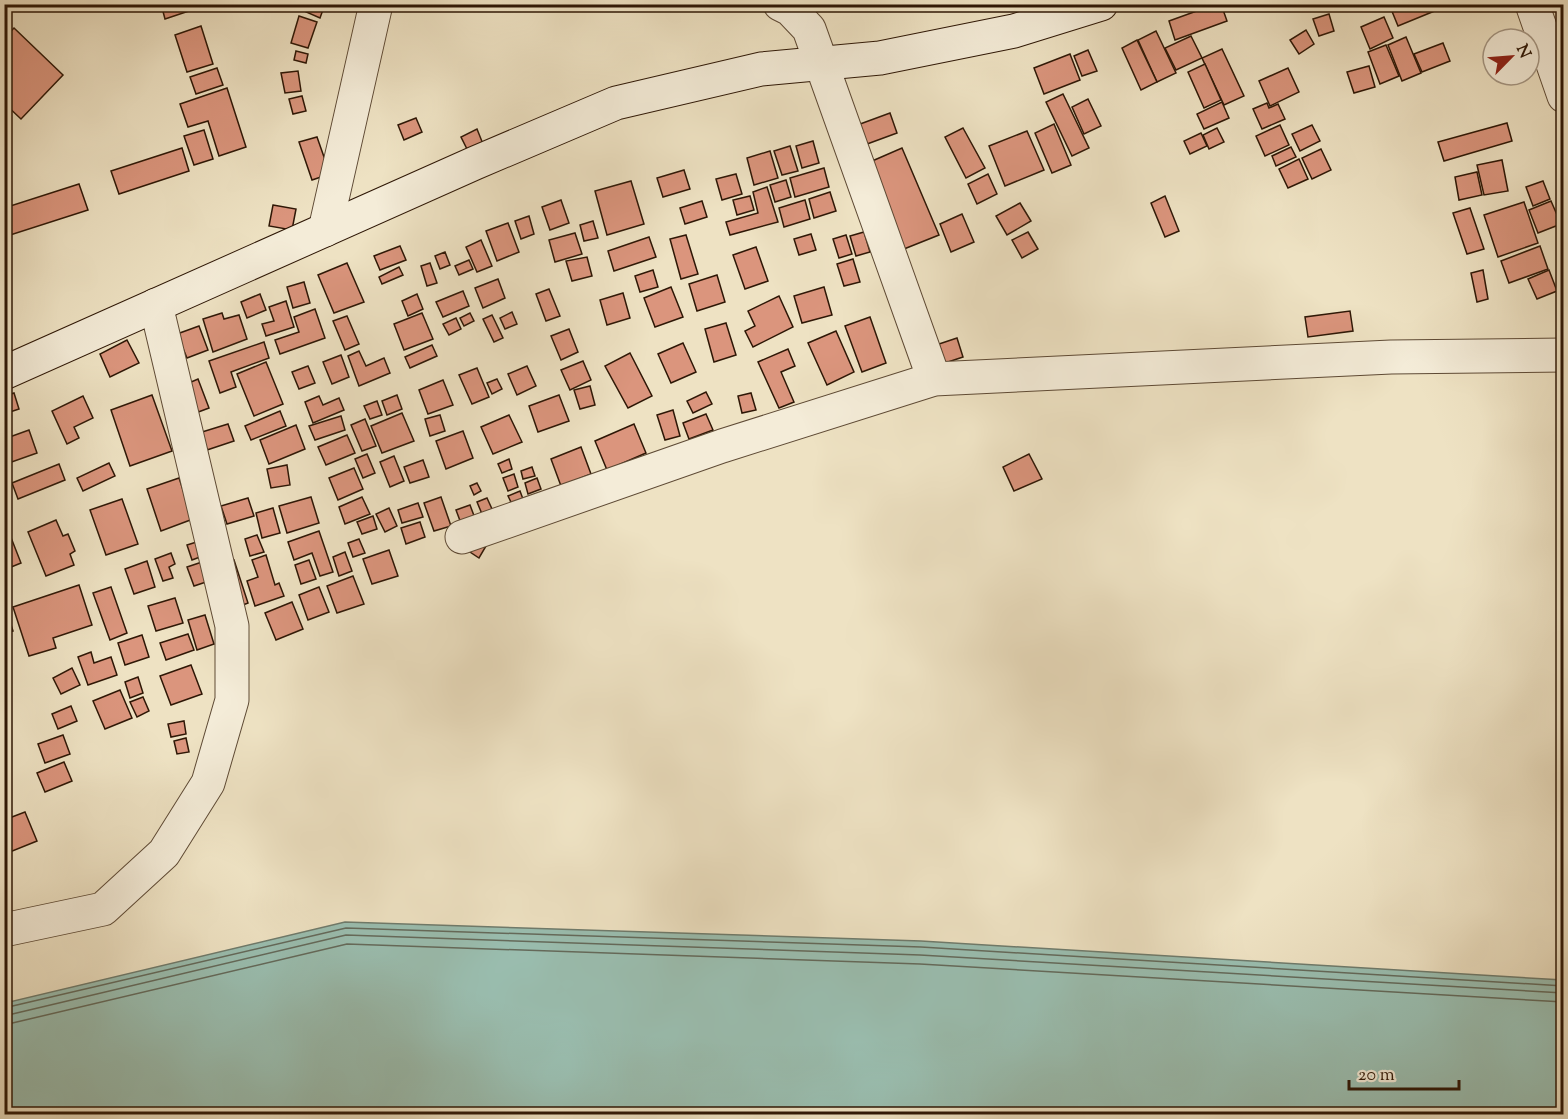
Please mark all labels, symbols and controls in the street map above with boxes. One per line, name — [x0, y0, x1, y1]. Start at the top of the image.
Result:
north arrow — [1481, 27, 1541, 87]
text: N — [1509, 41, 1536, 63]
scale bar — [1349, 1053, 1458, 1091]
text: 20 m — [1358, 1063, 1395, 1089]

